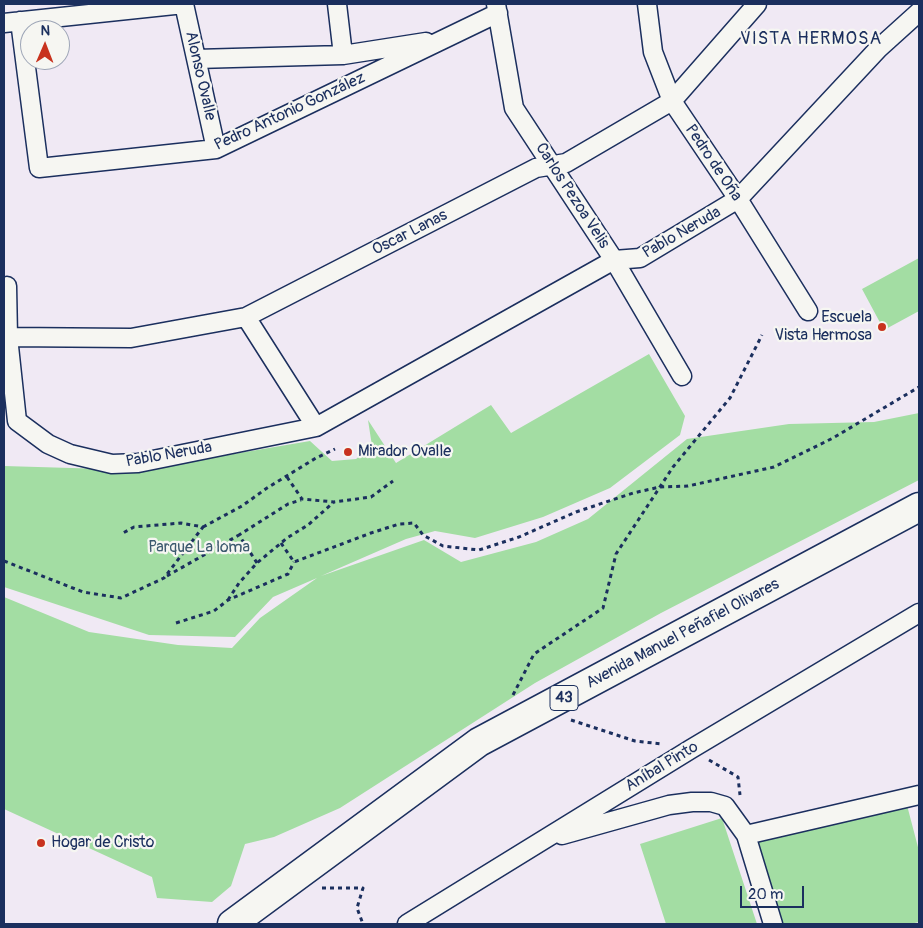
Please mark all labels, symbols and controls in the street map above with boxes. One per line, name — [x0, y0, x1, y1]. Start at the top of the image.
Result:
north arrow — [20, 20, 70, 70]
text: N — [40, 22, 50, 39]
district label: VISTA HERMOSA — [738, 28, 884, 50]
street label: Alonso Ovalle — [180, 30, 220, 122]
street label: Pedro Antonio González — [212, 69, 368, 155]
street label: Pedro de Oña — [680, 121, 746, 205]
street label: Carlos Pezoa Velis — [531, 140, 613, 252]
street label: Pablo Neruda — [639, 203, 725, 263]
street label: Oscar Lanas — [369, 206, 451, 260]
place label: Escuela Vista Hermosa — [775, 308, 872, 346]
marker: Escuela Vista Hermosa — [876, 321, 888, 333]
street label: Pablo Neruda — [124, 438, 214, 472]
place label: Mirador Ovalle — [358, 442, 451, 462]
marker: Mirador Ovalle — [342, 446, 354, 458]
park label: Parque La loma — [148, 538, 250, 558]
street label: Avenida Manuel Peñafiel Olivares — [583, 575, 783, 693]
road number: 43 — [550, 686, 578, 710]
street label: Aníbal Pinto — [622, 738, 702, 796]
place label: Hogar de Cristo — [51, 833, 154, 853]
marker: Hogar de Cristo — [35, 837, 47, 849]
scale bar — [743, 876, 807, 908]
text: 20 m — [748, 885, 783, 904]

